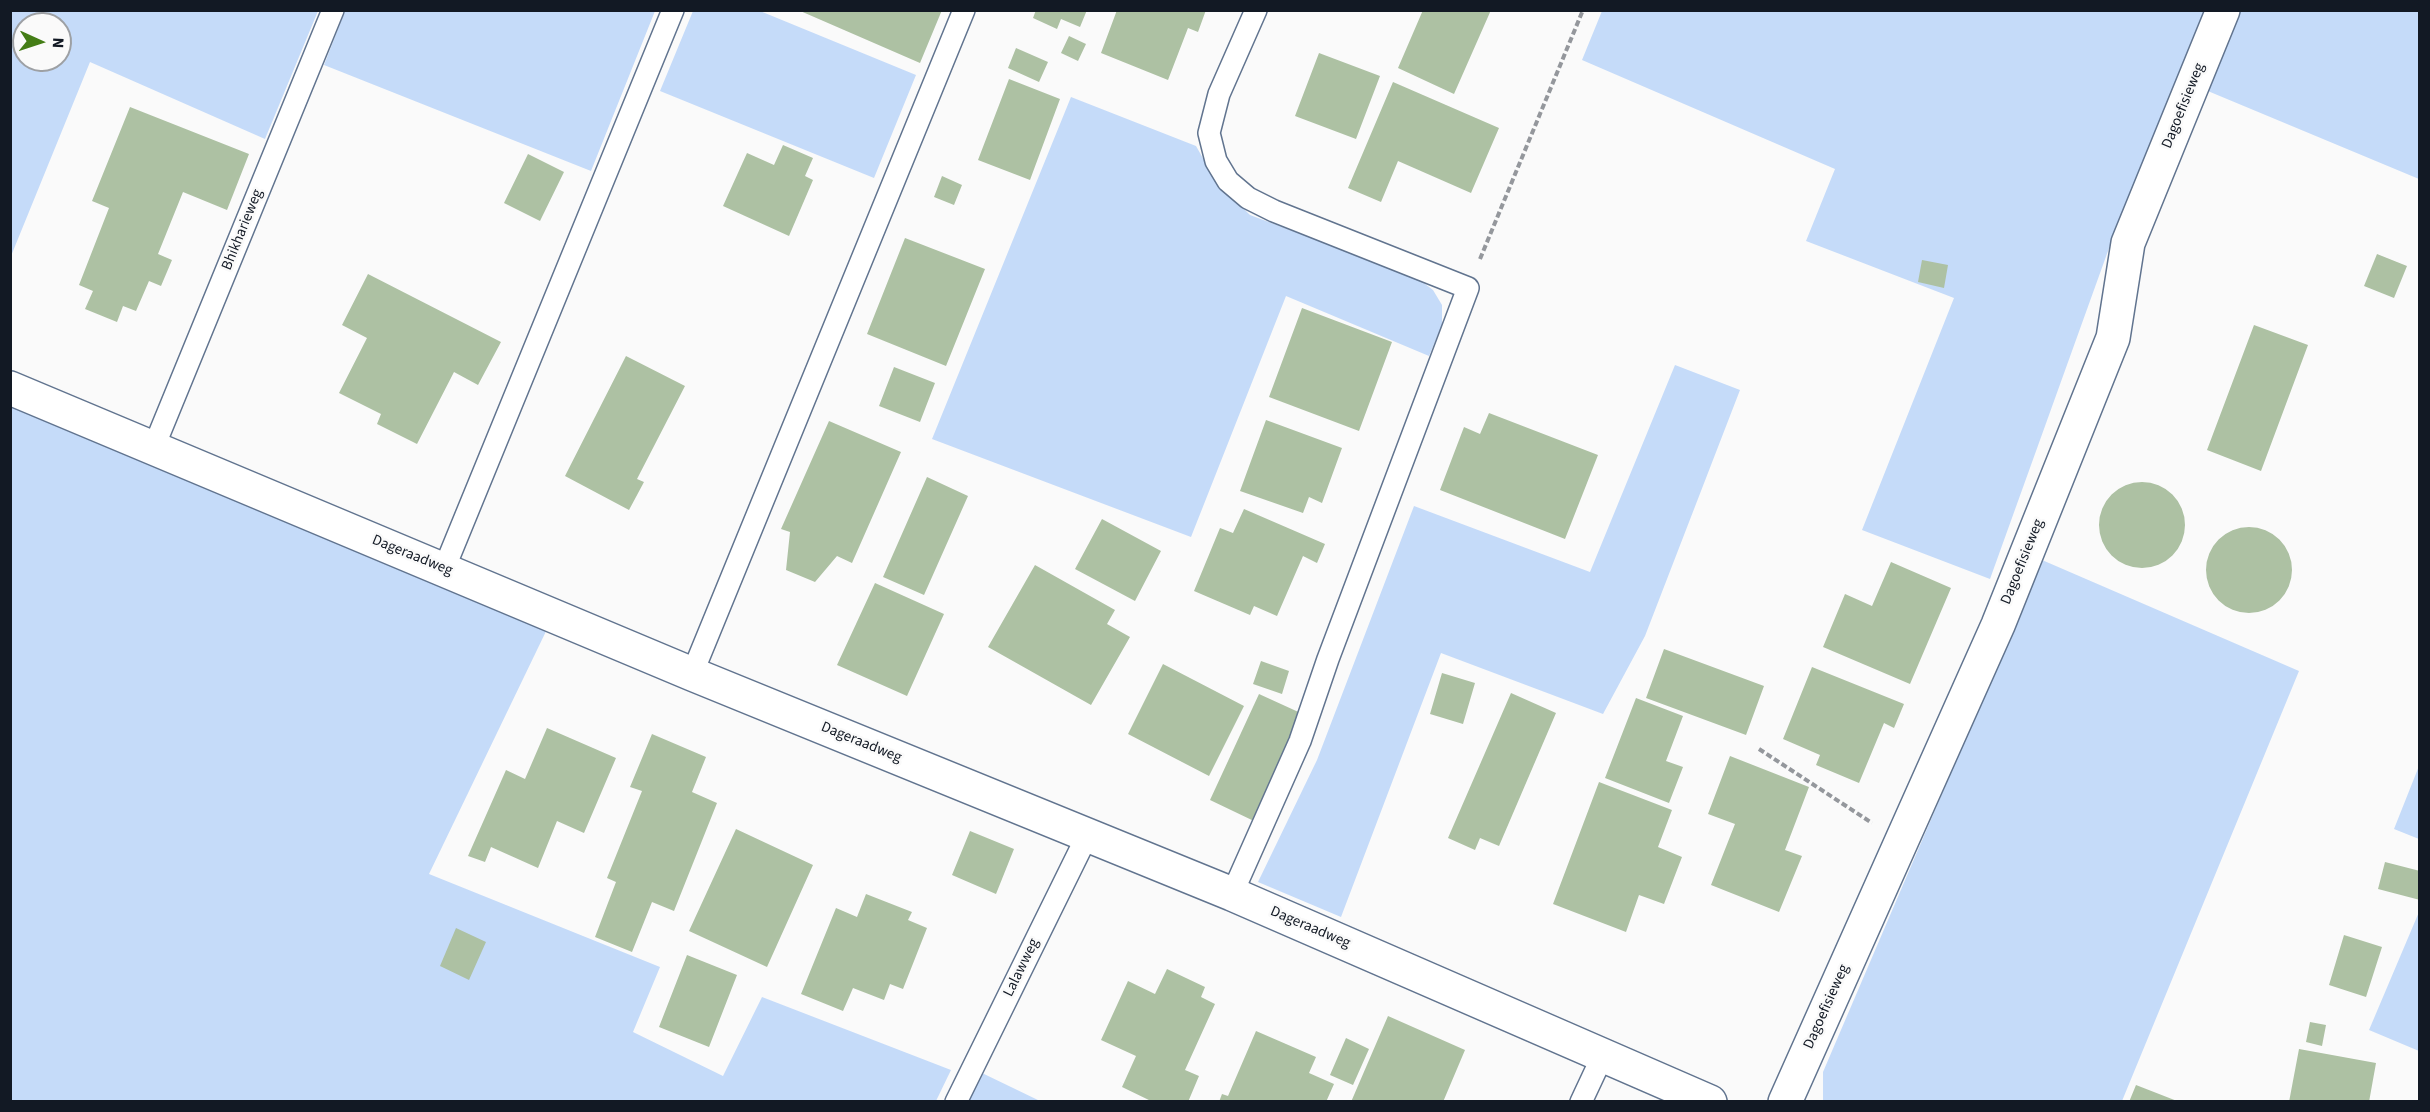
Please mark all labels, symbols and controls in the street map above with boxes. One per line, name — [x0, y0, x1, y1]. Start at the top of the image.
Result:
north arrow — [12, 12, 72, 72]
text: N — [47, 37, 69, 49]
street label: Dagoefisieweg — [2159, 61, 2209, 151]
street label: Bhikharieweg — [219, 187, 267, 273]
street label: Dagoefisieweg — [1998, 517, 2048, 607]
street label: Dageraadweg — [369, 532, 455, 580]
street label: Dageraadweg — [818, 719, 904, 767]
street label: Dageraadweg — [1267, 903, 1353, 953]
street label: Lalawweg — [1000, 936, 1044, 1000]
street label: Dagoefisieweg — [1800, 962, 1854, 1052]

